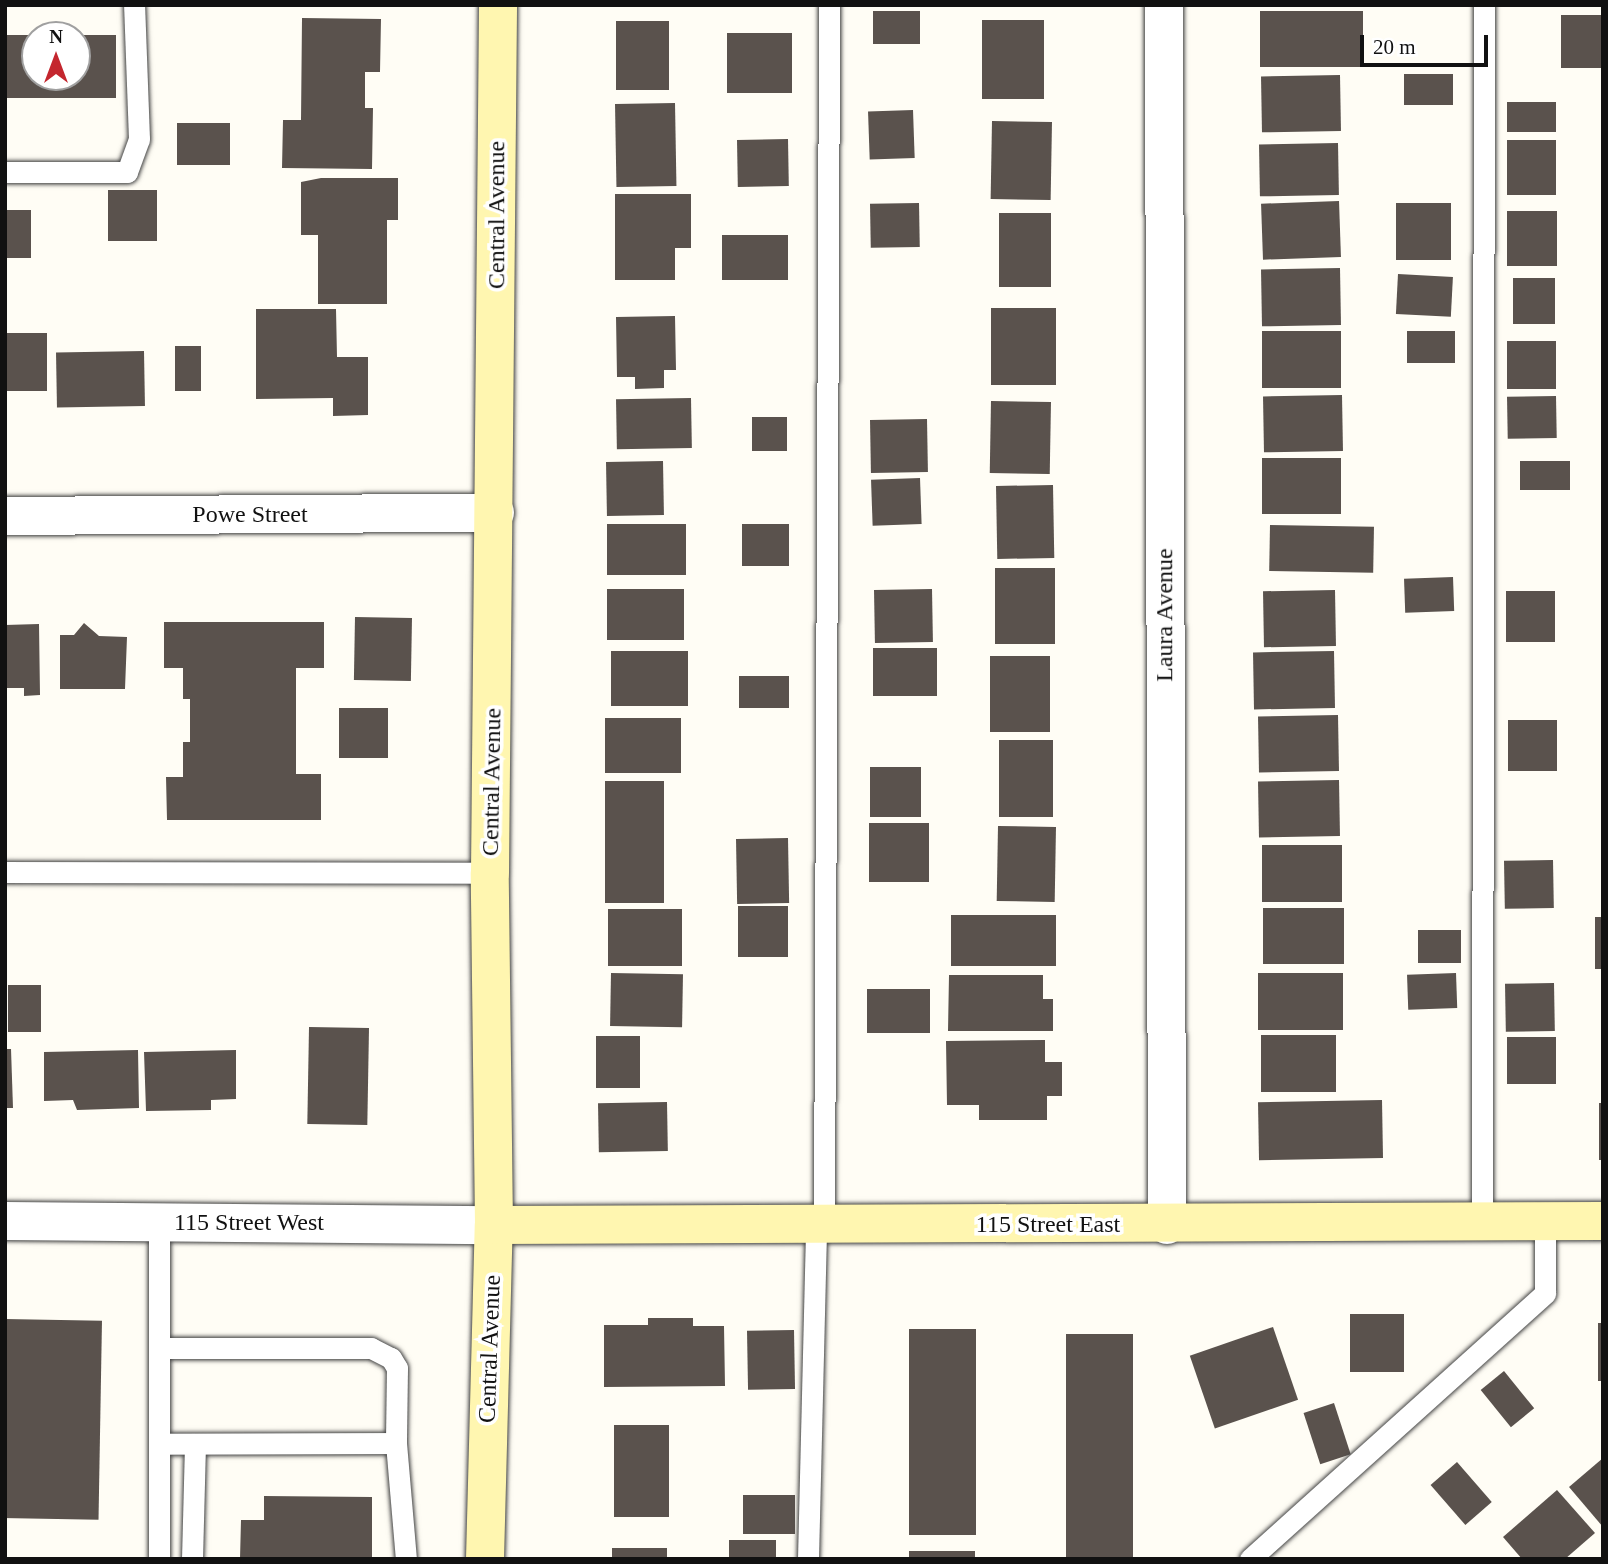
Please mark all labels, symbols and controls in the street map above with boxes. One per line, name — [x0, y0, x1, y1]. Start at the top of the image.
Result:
north arrow — [21, 21, 91, 91]
scale bar — [1363, 21, 1491, 65]
text: N — [49, 26, 63, 47]
text: 20 m — [1373, 35, 1416, 59]
street label: Central Avenue — [483, 140, 511, 290]
street label: Powe Street — [192, 501, 308, 529]
street label: Laura Avenue — [1151, 548, 1179, 682]
street label: Central Avenue — [476, 707, 508, 857]
street label: 115 Street West — [174, 1209, 324, 1237]
street label: 115 Street East — [976, 1211, 1120, 1239]
street label: Central Avenue — [473, 1274, 507, 1424]

